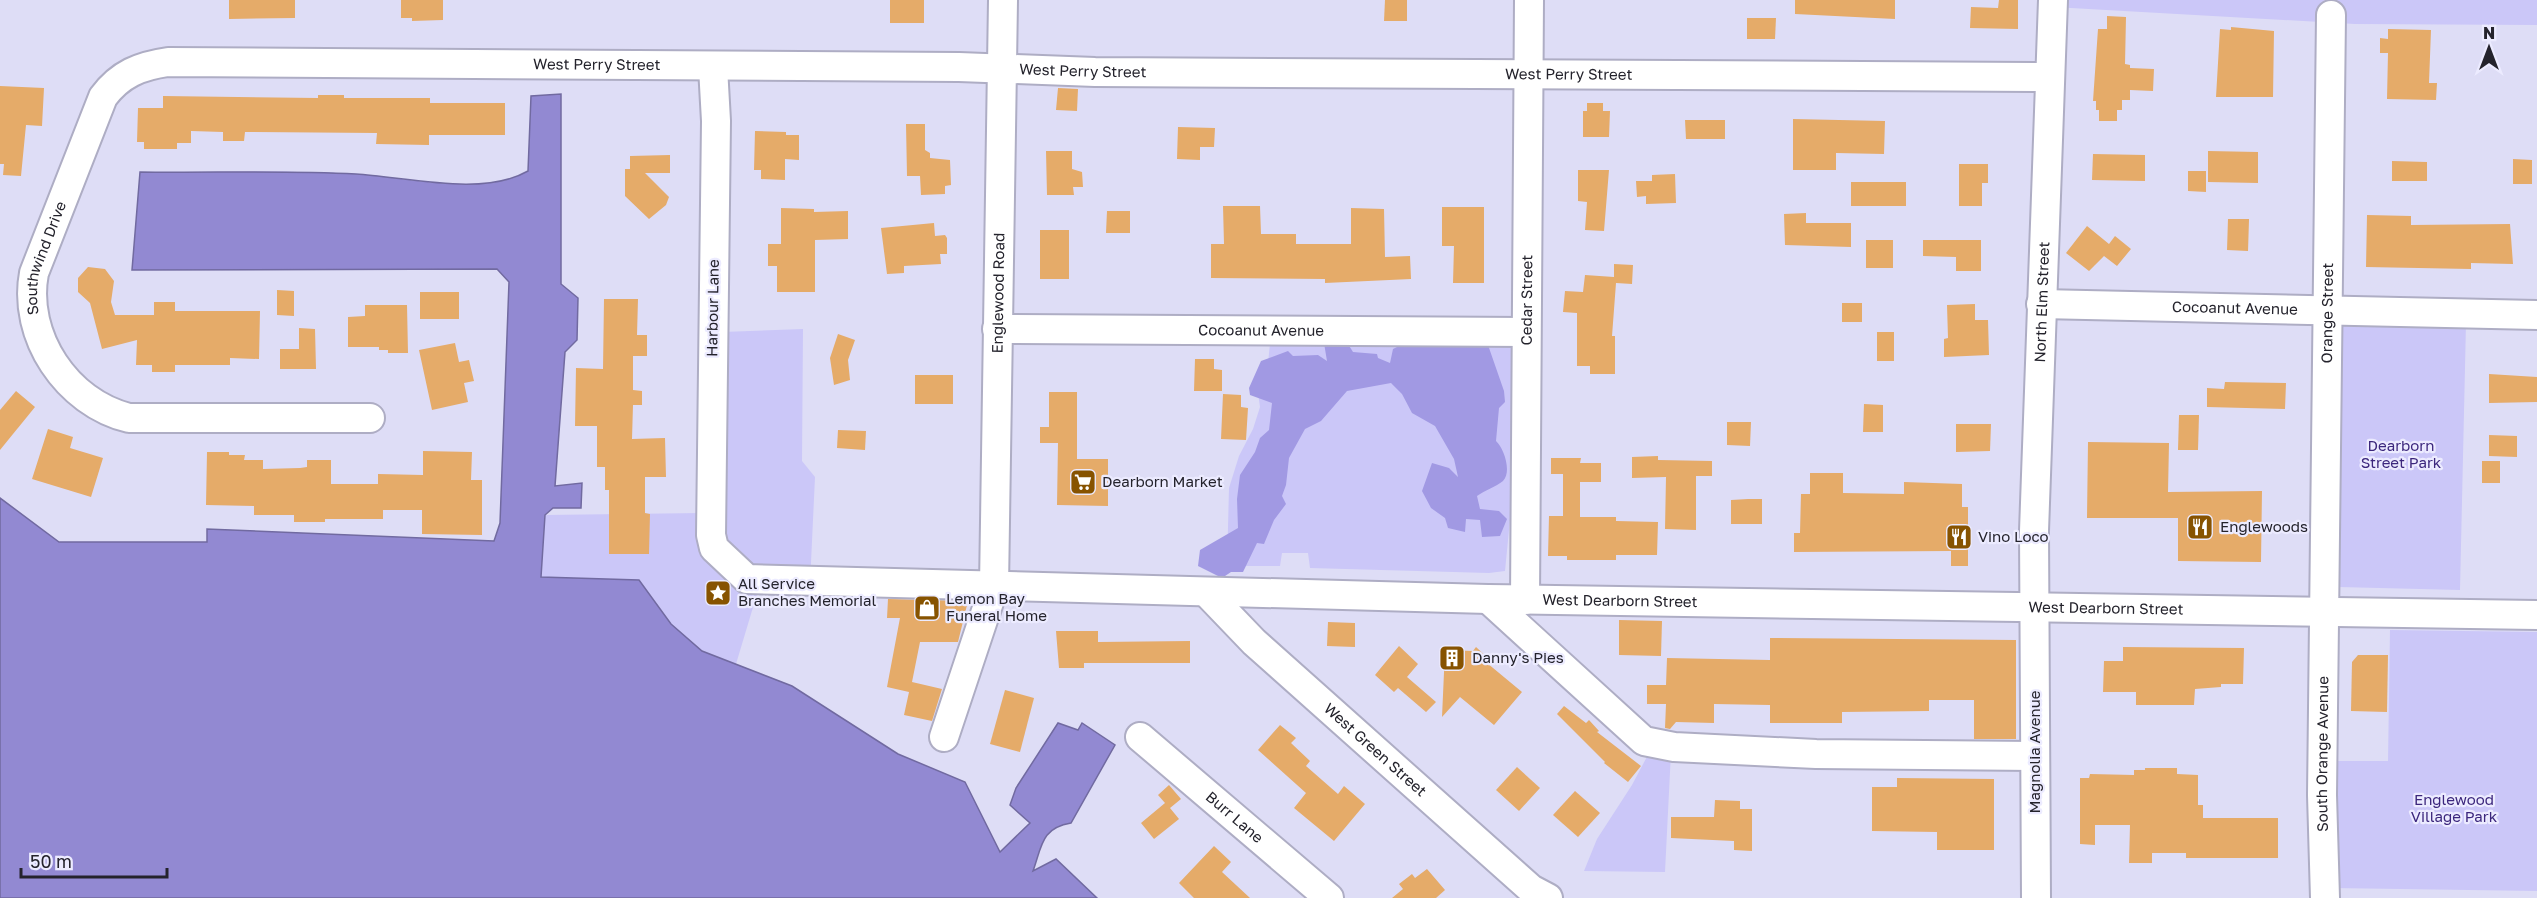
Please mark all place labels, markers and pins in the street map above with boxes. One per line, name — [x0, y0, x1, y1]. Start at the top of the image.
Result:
supermarket icon: Dearborn Market — [1068, 467, 1098, 497]
place label: Dearborn Market — [1102, 472, 1223, 490]
restaurant icon: Englewoods — [2185, 512, 2215, 542]
place label: Englewoods — [2220, 517, 2308, 535]
restaurant icon: Vino Loco — [1944, 522, 1974, 552]
place label: Vino Loco — [1978, 527, 2049, 545]
place label: All Service Branches Memorial — [738, 574, 876, 609]
place icon: All Service Branches Memorial — [703, 578, 733, 608]
place label: Lemon Bay Funeral Home — [946, 589, 1047, 624]
shop icon: Lemon Bay Funeral Home — [912, 593, 942, 623]
building icon: Danny's Pies — [1437, 643, 1467, 673]
place label: Danny's Pies — [1472, 648, 1564, 666]

